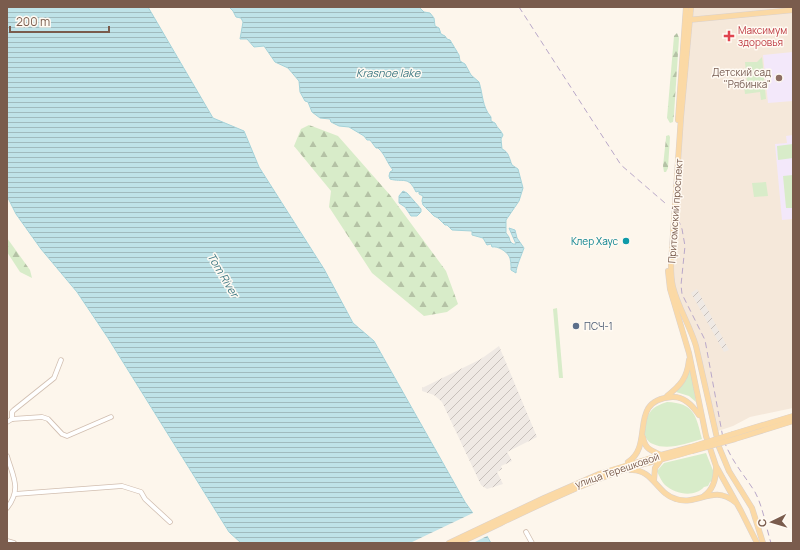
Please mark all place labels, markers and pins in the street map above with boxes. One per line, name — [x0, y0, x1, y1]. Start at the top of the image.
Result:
place label: Максимум здоровья — [738, 23, 787, 49]
marker: Максимум здоровья — [723, 30, 735, 42]
place label: Детский сад "Рябинка" — [712, 65, 771, 91]
marker: Детский сад "Рябинка" — [774, 73, 784, 83]
place label: Клер Хаус — [571, 234, 618, 248]
marker: Клер Хаус — [621, 236, 631, 246]
place label: ПСЧ-1 — [584, 319, 613, 333]
marker: ПСЧ-1 — [571, 321, 581, 331]

